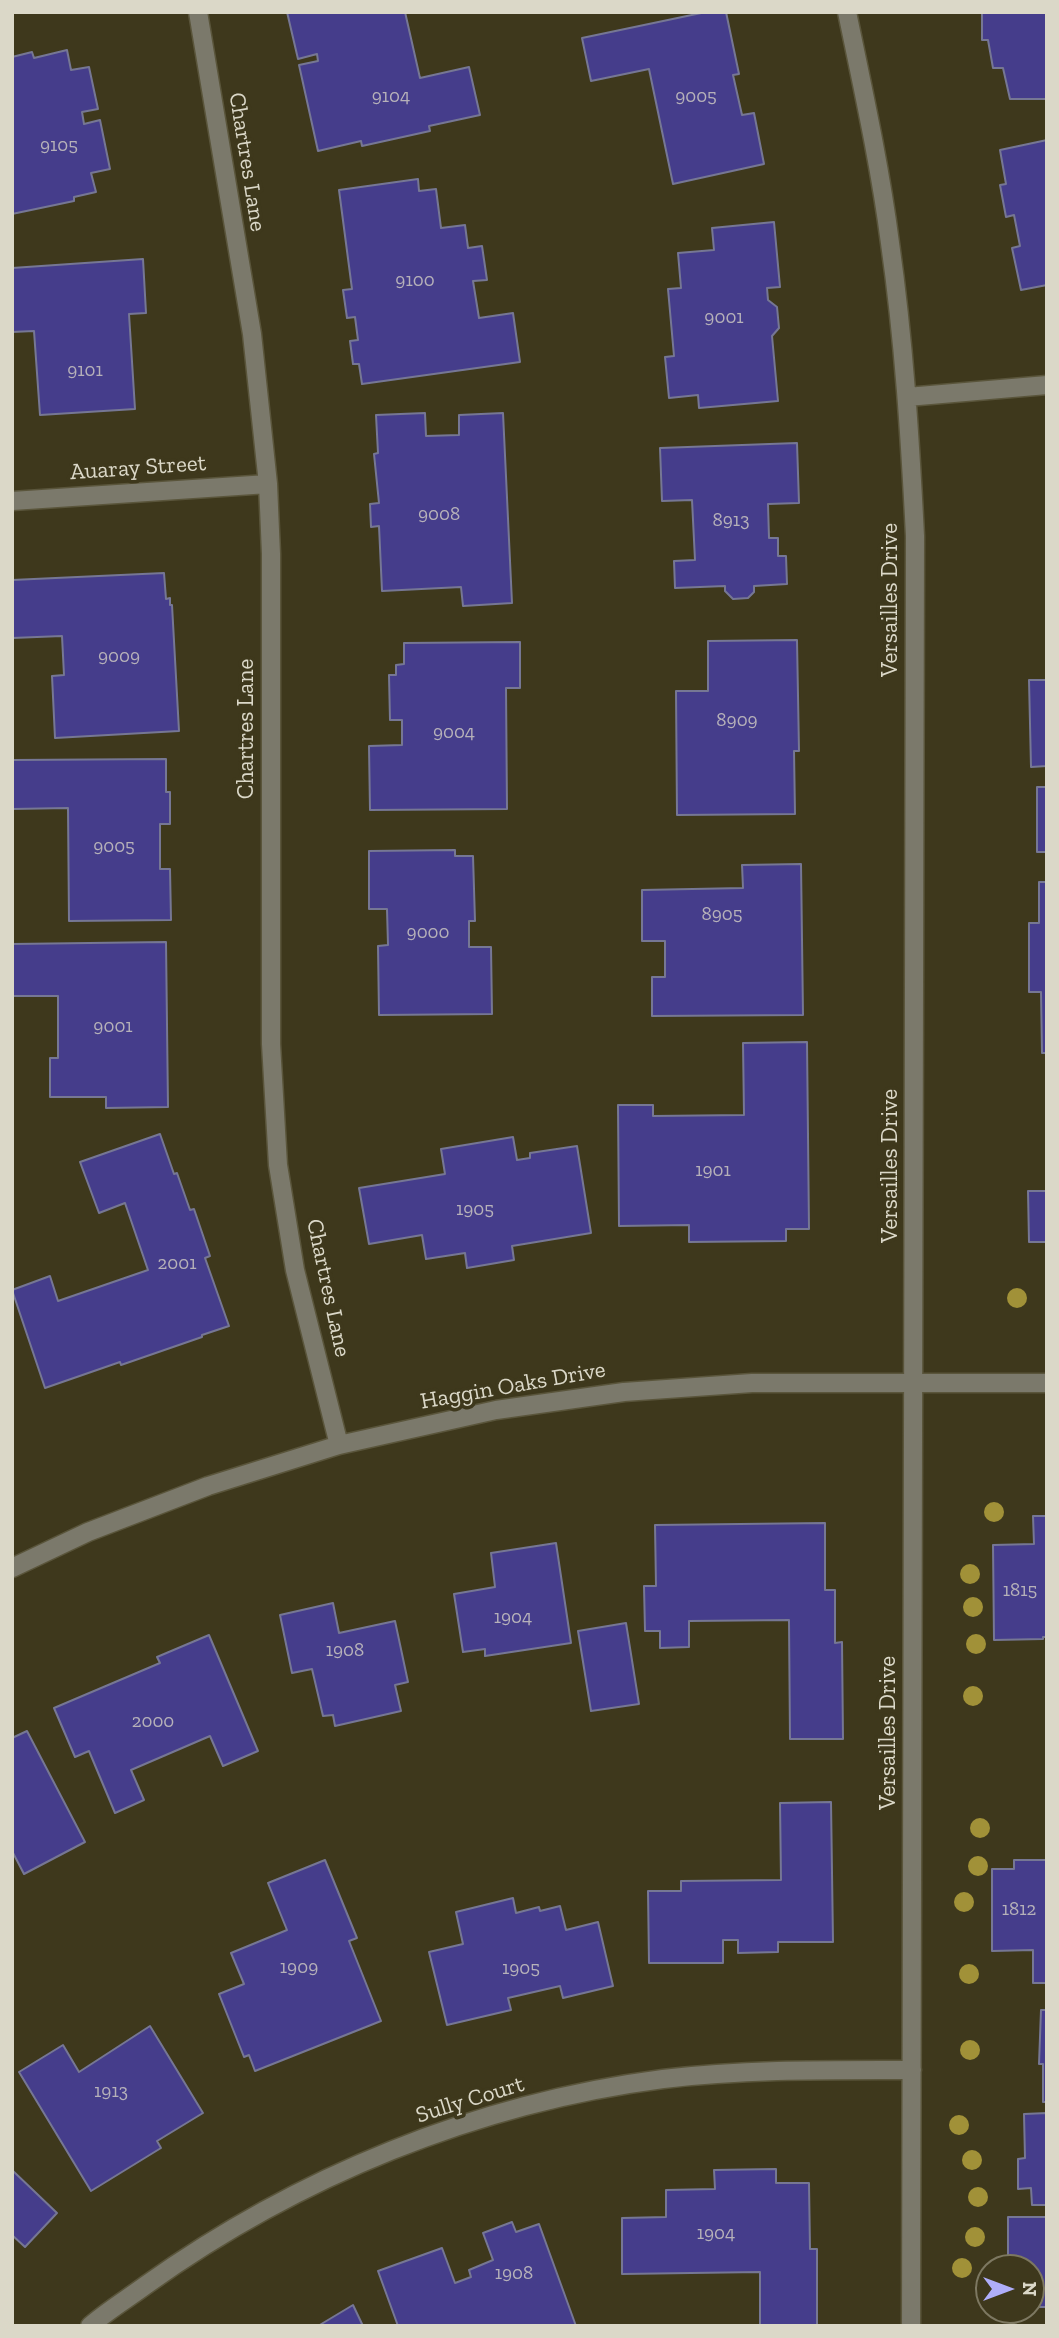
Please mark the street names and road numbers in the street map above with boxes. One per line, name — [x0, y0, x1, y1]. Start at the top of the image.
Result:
street label: Chartres Lane — [222, 90, 272, 234]
street label: Auaray Street — [69, 449, 207, 487]
street label: Versailles Drive — [876, 523, 904, 677]
street label: Chartres Lane — [232, 659, 260, 799]
street label: Versailles Drive — [876, 1089, 904, 1243]
street label: Chartres Lane — [300, 1216, 356, 1360]
street label: Haggin Oaks Drive — [418, 1356, 608, 1416]
street label: Versailles Drive — [874, 1656, 902, 1810]
street label: Sully Court — [412, 2070, 528, 2130]

